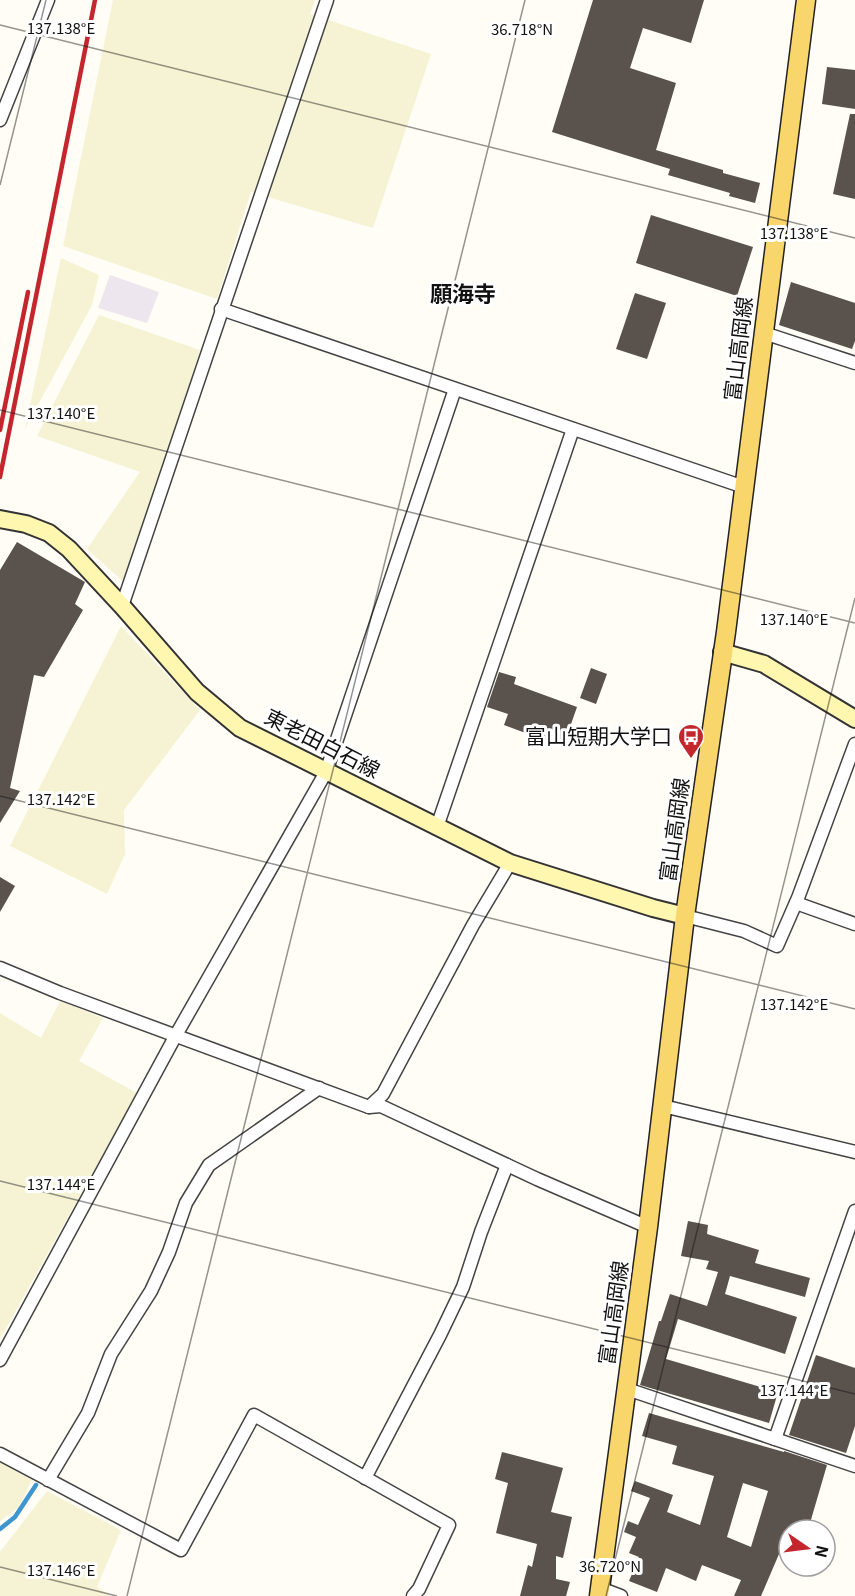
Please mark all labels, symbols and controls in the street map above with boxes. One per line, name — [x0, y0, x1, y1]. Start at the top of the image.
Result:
text: 137.138°E — [27, 17, 95, 38]
text: 36.718°N — [491, 18, 553, 39]
text: 137.138°E — [760, 222, 828, 243]
district label: 願海寺 — [430, 276, 496, 308]
street label: 富山高岡線 — [716, 295, 758, 403]
text: 137.140°E — [27, 402, 95, 423]
text: 137.140°E — [760, 608, 828, 629]
street label: 東老田白石線 — [260, 700, 386, 784]
place label: 富山短期大学口 — [525, 720, 672, 750]
bus stop icon: 富山短期大学口 — [676, 722, 706, 760]
street label: 富山高岡線 — [651, 776, 695, 884]
text: 137.142°E — [27, 788, 95, 809]
text: 137.142°E — [760, 993, 828, 1014]
text: 137.144°E — [27, 1173, 95, 1194]
street label: 富山高岡線 — [590, 1259, 634, 1367]
text: 137.144°E — [760, 1379, 828, 1400]
north arrow — [777, 1518, 837, 1578]
text: N — [809, 1543, 836, 1561]
text: 36.720°N — [579, 1555, 641, 1576]
text: 137.146°E — [27, 1559, 95, 1580]

